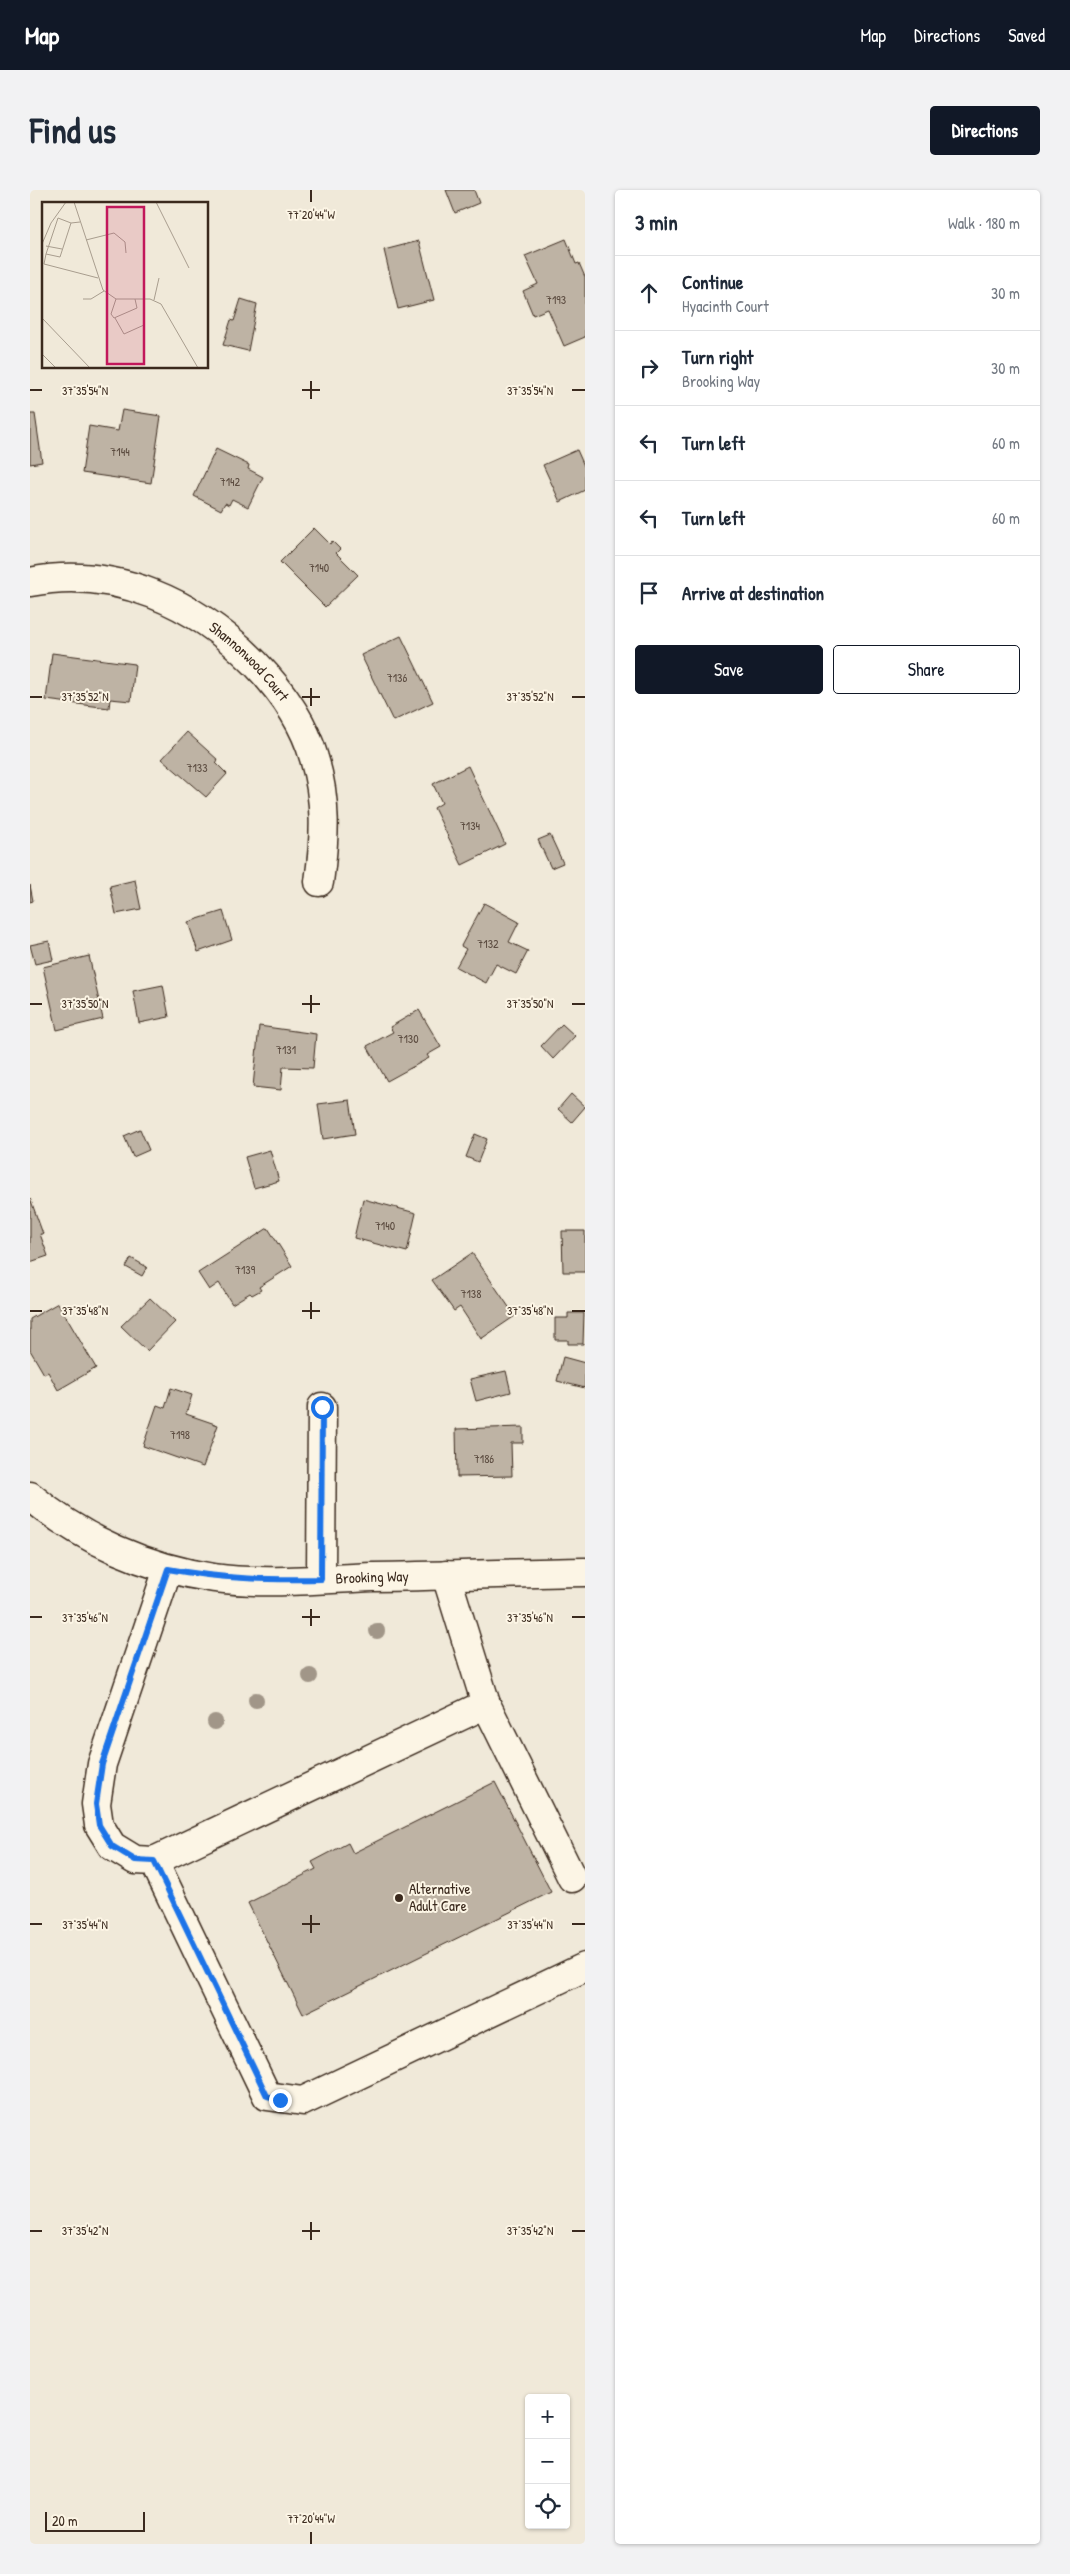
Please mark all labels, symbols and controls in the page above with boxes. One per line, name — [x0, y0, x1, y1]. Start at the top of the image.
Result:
text: Map — [25, 19, 59, 51]
text: Map — [861, 23, 886, 48]
text: Directions — [914, 23, 980, 48]
text: Saved — [1008, 23, 1045, 48]
button: Directions — [930, 106, 1040, 155]
text: Find us — [30, 107, 116, 154]
inset map — [42, 202, 209, 369]
text: 77°20'44"W — [287, 206, 335, 223]
text: 3 min — [635, 208, 678, 237]
text: Walk · 180 m — [948, 212, 1020, 234]
text: Continue — [682, 269, 743, 295]
icon: ahead — [635, 279, 663, 307]
text: 30 m — [991, 282, 1020, 304]
house number: 7193 — [546, 291, 566, 308]
text: Hyacinth Court — [682, 295, 769, 317]
text: Turn right — [682, 344, 753, 370]
icon: right — [635, 354, 663, 382]
text: 30 m — [991, 357, 1020, 379]
text: Brooking Way — [682, 370, 760, 392]
text: 37°35'54"N — [62, 382, 108, 399]
text: 37°35'54"N — [507, 382, 553, 399]
icon: left — [635, 429, 663, 457]
text: Turn left — [682, 430, 745, 456]
text: 60 m — [992, 432, 1020, 454]
house number: 7144 — [110, 443, 130, 460]
house number: 7142 — [220, 473, 241, 490]
icon: left — [635, 504, 663, 532]
text: Turn left — [682, 505, 745, 531]
text: 60 m — [992, 507, 1020, 529]
house number: 7140 — [309, 559, 329, 576]
icon: arrive — [635, 579, 663, 607]
text: Arrive at destination — [682, 580, 824, 606]
street label: Shannonwood Court — [205, 617, 295, 706]
button: Save — [635, 645, 823, 694]
button: Share — [833, 645, 1020, 694]
house number: 7136 — [387, 669, 407, 686]
text: 37°35'52"N — [61, 688, 109, 705]
text: 37°35'52"N — [506, 688, 554, 705]
house number: 7133 — [186, 759, 208, 776]
house number: 7134 — [460, 817, 481, 834]
house number: 7132 — [477, 935, 499, 952]
text: 37°35'50"N — [62, 995, 109, 1012]
text: 37°35'50"N — [507, 995, 554, 1012]
house number: 7130 — [397, 1030, 419, 1047]
house number: 7131 — [276, 1041, 296, 1058]
house number: 7140 — [375, 1217, 395, 1234]
house number: 7139 — [235, 1261, 256, 1278]
house number: 7138 — [461, 1285, 481, 1302]
text: 37°35'48"N — [62, 1302, 108, 1319]
text: 37°35'48"N — [507, 1302, 553, 1319]
route start — [311, 1396, 334, 1419]
house number: 7198 — [170, 1426, 190, 1443]
house number: 7186 — [474, 1450, 494, 1467]
street label: Brooking Way — [335, 1565, 409, 1589]
text: 37°35'46"N — [62, 1609, 108, 1626]
text: 37°35'46"N — [507, 1609, 553, 1626]
place label: Alternative Adult Care — [409, 1878, 470, 1916]
marker: Alternative Adult Care — [393, 1892, 405, 1904]
text: 37°35'44"N — [62, 1916, 108, 1933]
text: 37°35'44"N — [507, 1916, 553, 1933]
route end — [269, 2089, 292, 2112]
text: 37°35'42"N — [62, 2222, 108, 2239]
text: 37°35'42"N — [507, 2222, 553, 2239]
map controls — [525, 2394, 570, 2529]
button: + — [525, 2394, 570, 2439]
button: − — [525, 2439, 570, 2484]
button: locate — [525, 2484, 570, 2529]
scale bar — [45, 2509, 145, 2532]
text: 77°20'44"W — [287, 2510, 335, 2527]
text: 20 m — [52, 2511, 78, 2530]

